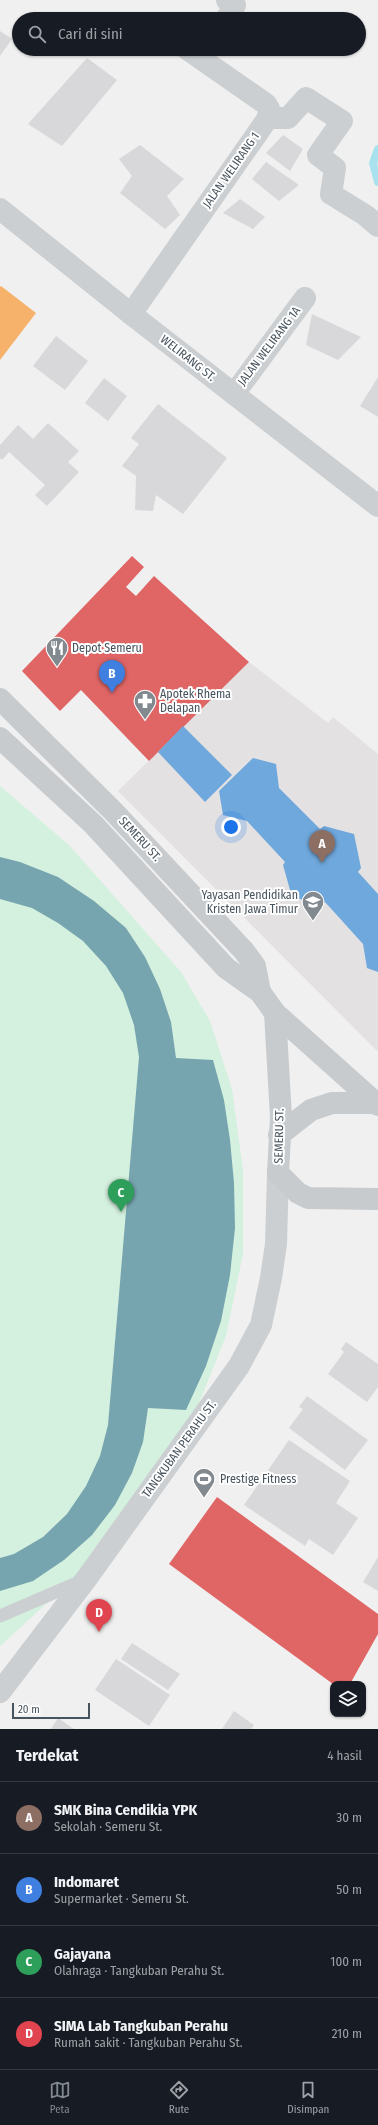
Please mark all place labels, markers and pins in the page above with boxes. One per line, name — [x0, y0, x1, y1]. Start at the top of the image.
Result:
restaurant icon: Depot Semeru — [44, 635, 70, 668]
place label: Depot Semeru — [72, 641, 142, 655]
pin: B — [99, 660, 125, 693]
place label: Apotek Rhema Delapan — [160, 687, 231, 715]
pharmacy icon: Apotek Rhema Delapan — [132, 688, 158, 721]
pin: A — [309, 830, 335, 863]
place label: Yayasan Pendidikan Kristen Jawa Timur — [202, 888, 299, 916]
school or university icon: Yayasan Pendidikan Kristen Jawa Timur — [300, 889, 326, 922]
pin: C — [108, 1179, 134, 1212]
sports icon: Prestige Fitness — [191, 1466, 217, 1499]
place label: Prestige Fitness — [220, 1472, 296, 1486]
pin: D — [86, 1599, 112, 1632]

